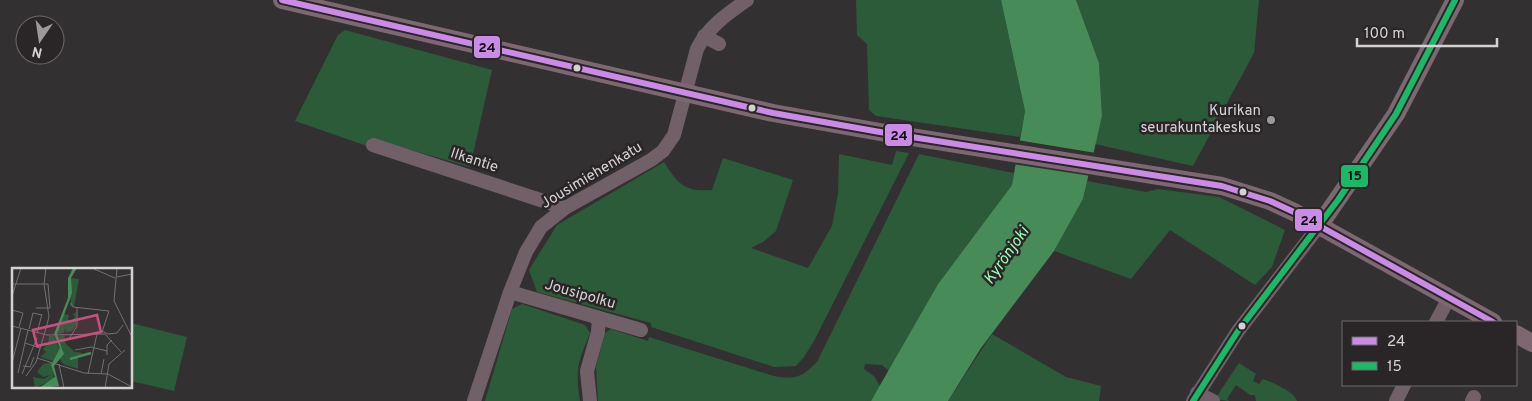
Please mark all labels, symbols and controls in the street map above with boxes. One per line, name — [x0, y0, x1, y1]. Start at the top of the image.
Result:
north arrow — [15, 15, 65, 65]
scale bar — [1357, 15, 1497, 47]
text: 100 m — [1364, 25, 1405, 44]
line badge: 24 — [473, 35, 501, 59]
text: 24 — [478, 40, 496, 57]
text: N — [31, 42, 44, 61]
unlabelled marker — [572, 63, 582, 73]
place label: Kurikan seurakuntakeskus — [1140, 102, 1261, 138]
unlabelled marker — [747, 103, 757, 113]
marker: Kurikan seurakuntakeskus — [1265, 114, 1277, 126]
line badge: 24 — [884, 123, 913, 147]
text: 24 — [890, 128, 908, 145]
street label: Jousimiehenkatu — [538, 138, 646, 214]
street label: Ilkantie — [448, 144, 500, 178]
line badge: 15 — [1340, 164, 1369, 188]
text: 15 — [1348, 168, 1362, 185]
unlabelled marker — [1238, 187, 1248, 197]
line badge: 24 — [1294, 208, 1323, 232]
text: 24 — [1300, 213, 1318, 230]
water label: Kyrönjoki — [980, 222, 1035, 289]
inset map — [12, 268, 132, 388]
street label: Jousipolku — [542, 276, 618, 314]
unlabelled marker — [1237, 321, 1247, 331]
legend — [1342, 321, 1517, 386]
text: 24 — [1387, 333, 1405, 352]
text: 15 — [1387, 358, 1402, 377]

